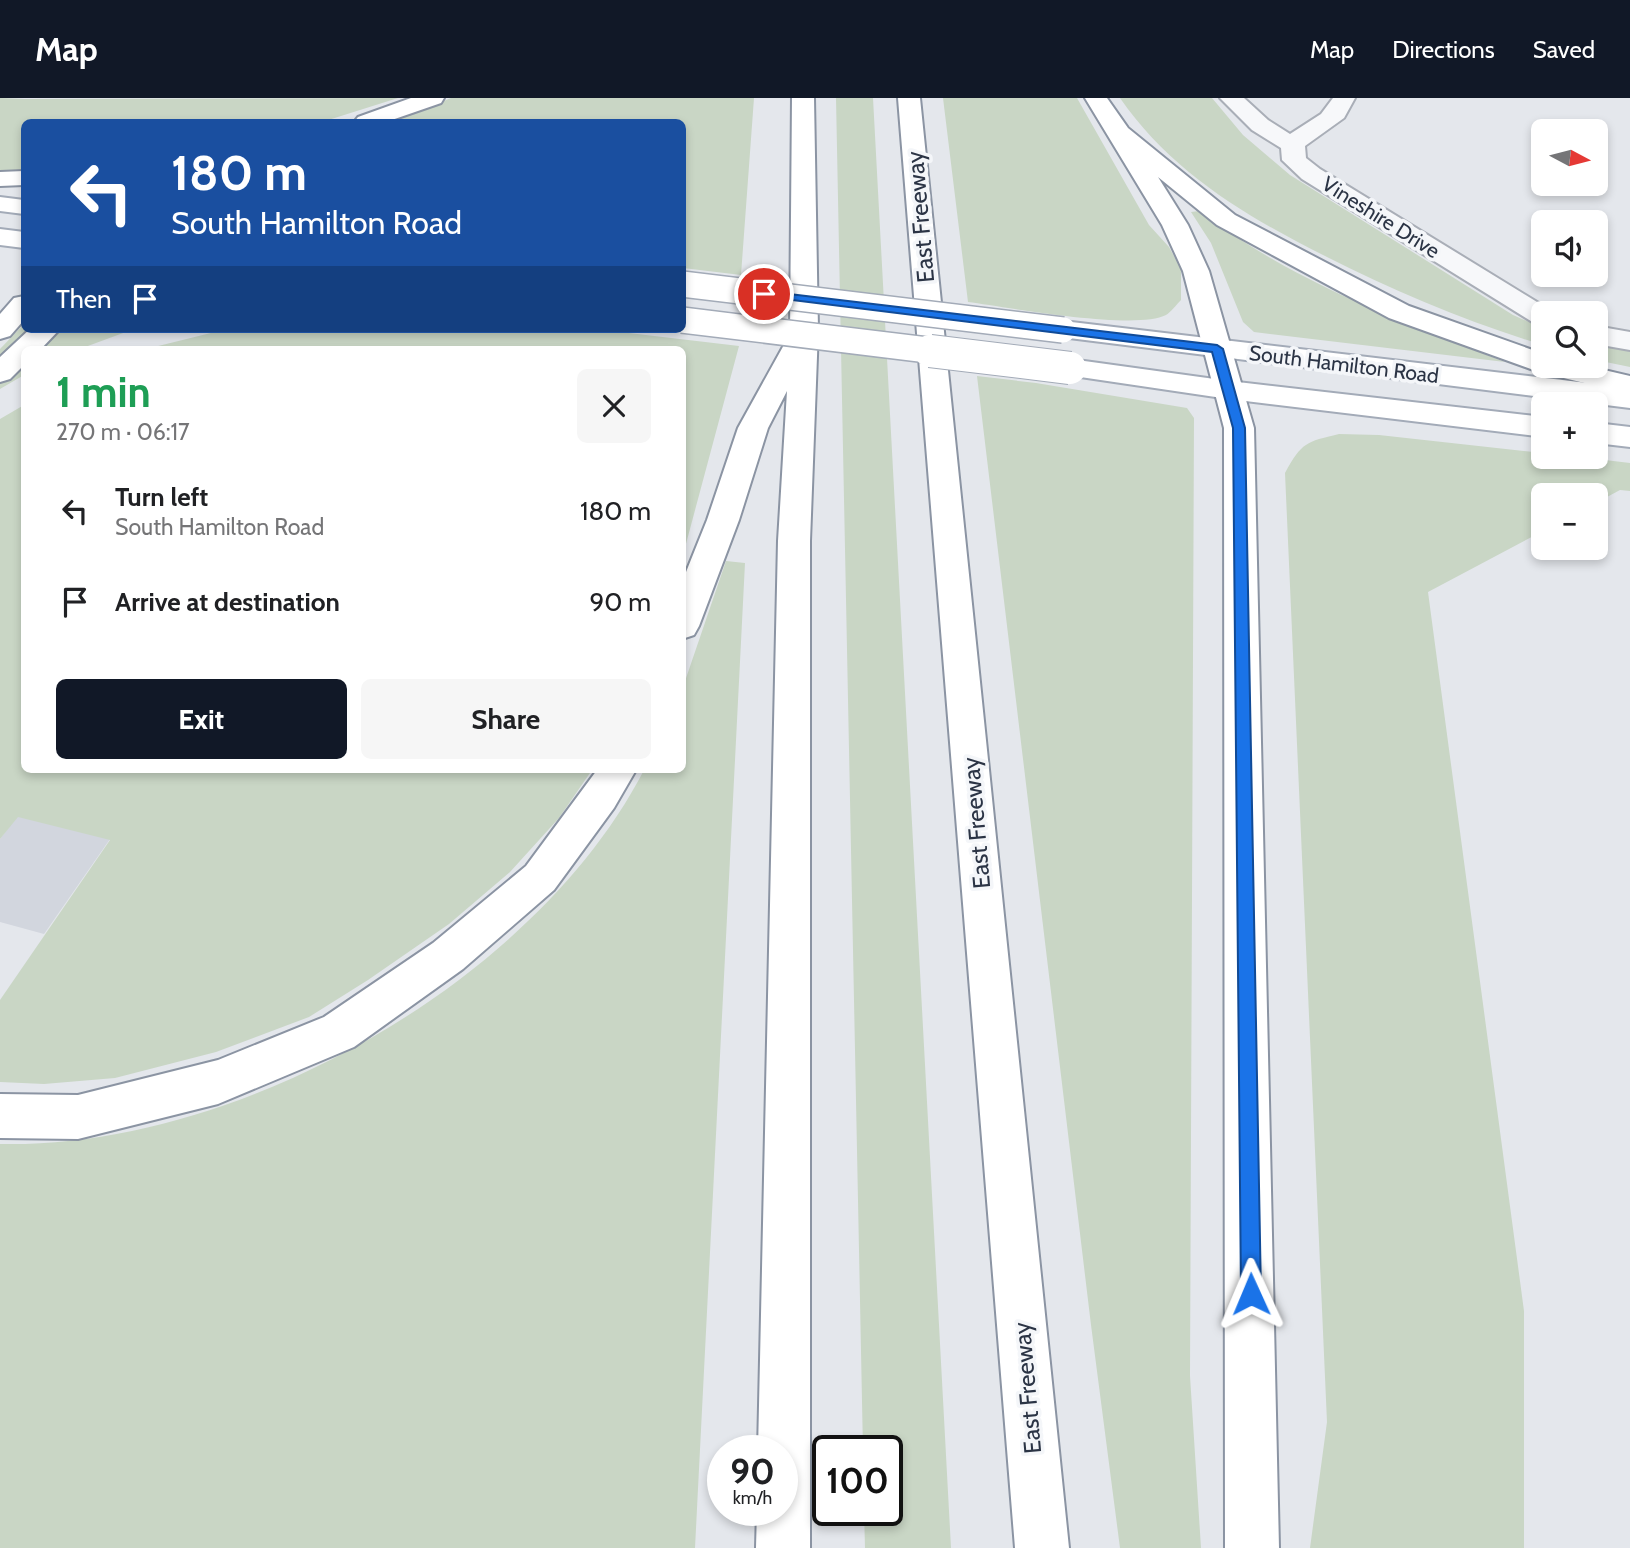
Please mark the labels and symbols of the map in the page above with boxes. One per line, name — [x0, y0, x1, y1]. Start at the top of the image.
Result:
north arrow — [1531, 119, 1608, 196]
street label: East Freeway — [900, 150, 940, 284]
street label: Vineshire Drive — [1317, 171, 1445, 263]
pin — [734, 264, 794, 324]
street label: South Hamilton Road — [1248, 340, 1440, 388]
street label: East Freeway — [956, 756, 996, 890]
position arrow — [1214, 1257, 1288, 1331]
street label: East Freeway — [1007, 1321, 1047, 1455]
speed limit sign: 100 — [812, 1435, 903, 1526]

